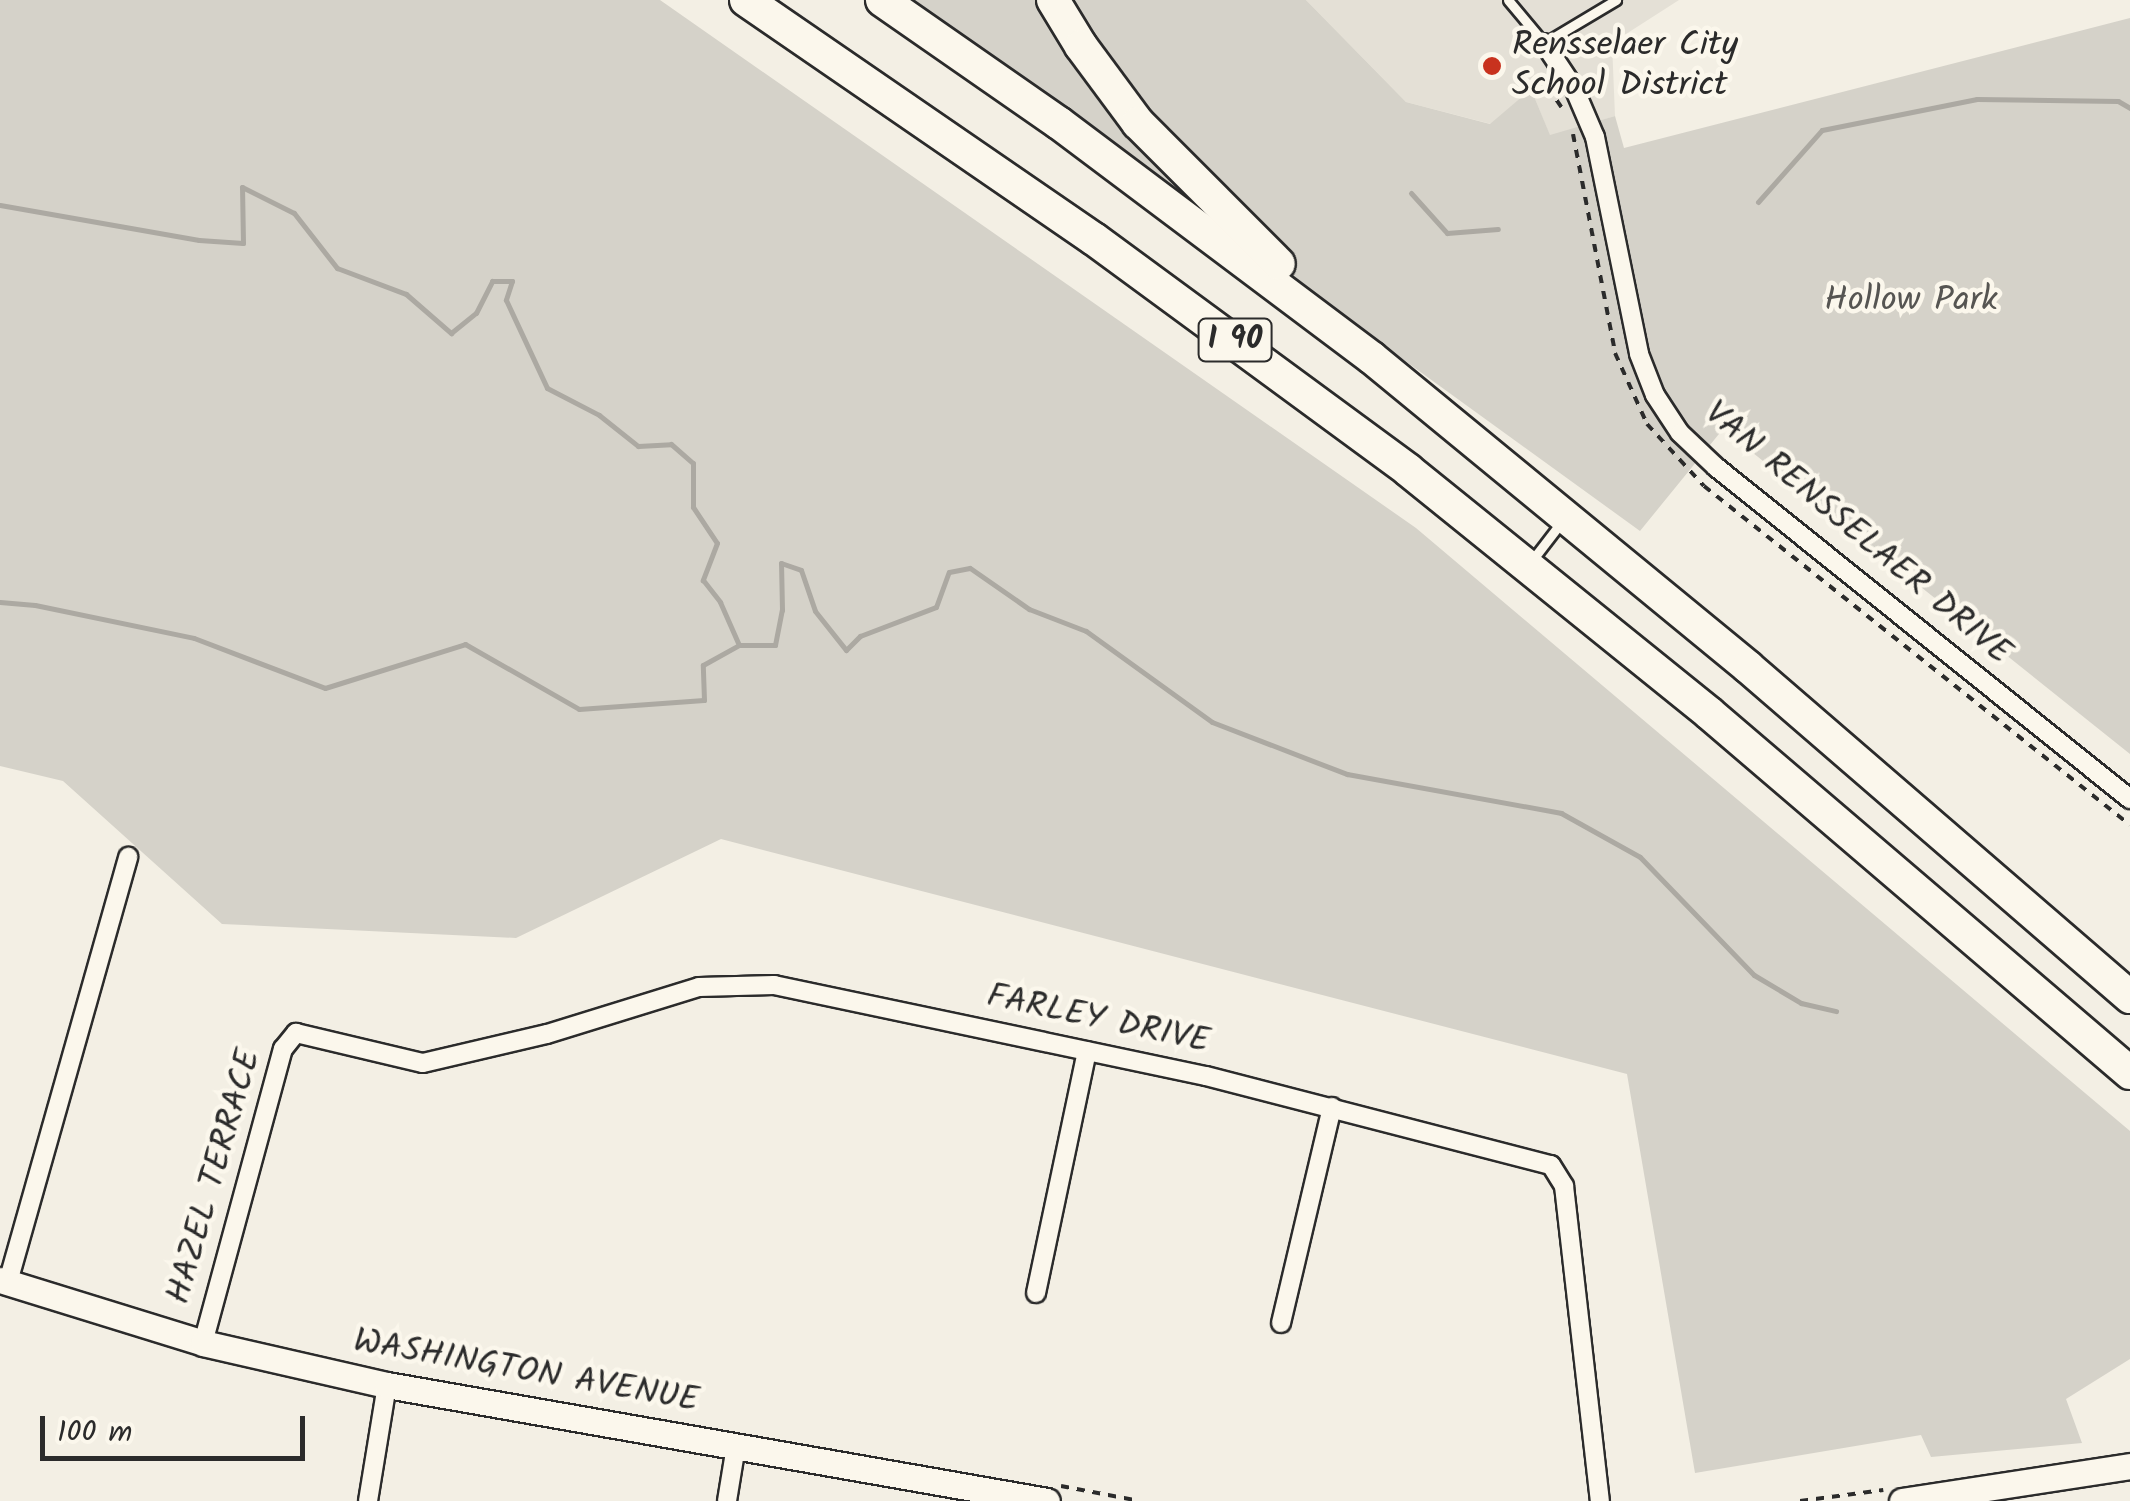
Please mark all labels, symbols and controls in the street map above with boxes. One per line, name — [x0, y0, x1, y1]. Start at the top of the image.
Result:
place label: Rensselaer City School District — [1512, 25, 1738, 107]
marker: Rensselaer City School District — [1481, 55, 1503, 77]
park label: Hollow Park — [1824, 280, 1998, 322]
road number: I 90 — [1198, 313, 1272, 367]
street label: VAN RENSSELAER DRIVE — [1695, 393, 2019, 675]
street label: FARLEY DRIVE — [983, 976, 1213, 1064]
street label: HAZEL TERRACE — [159, 1045, 271, 1309]
street label: WASHINGTON AVENUE — [350, 1321, 702, 1423]
scale bar — [45, 1396, 310, 1458]
text: 100 m — [57, 1409, 132, 1457]

